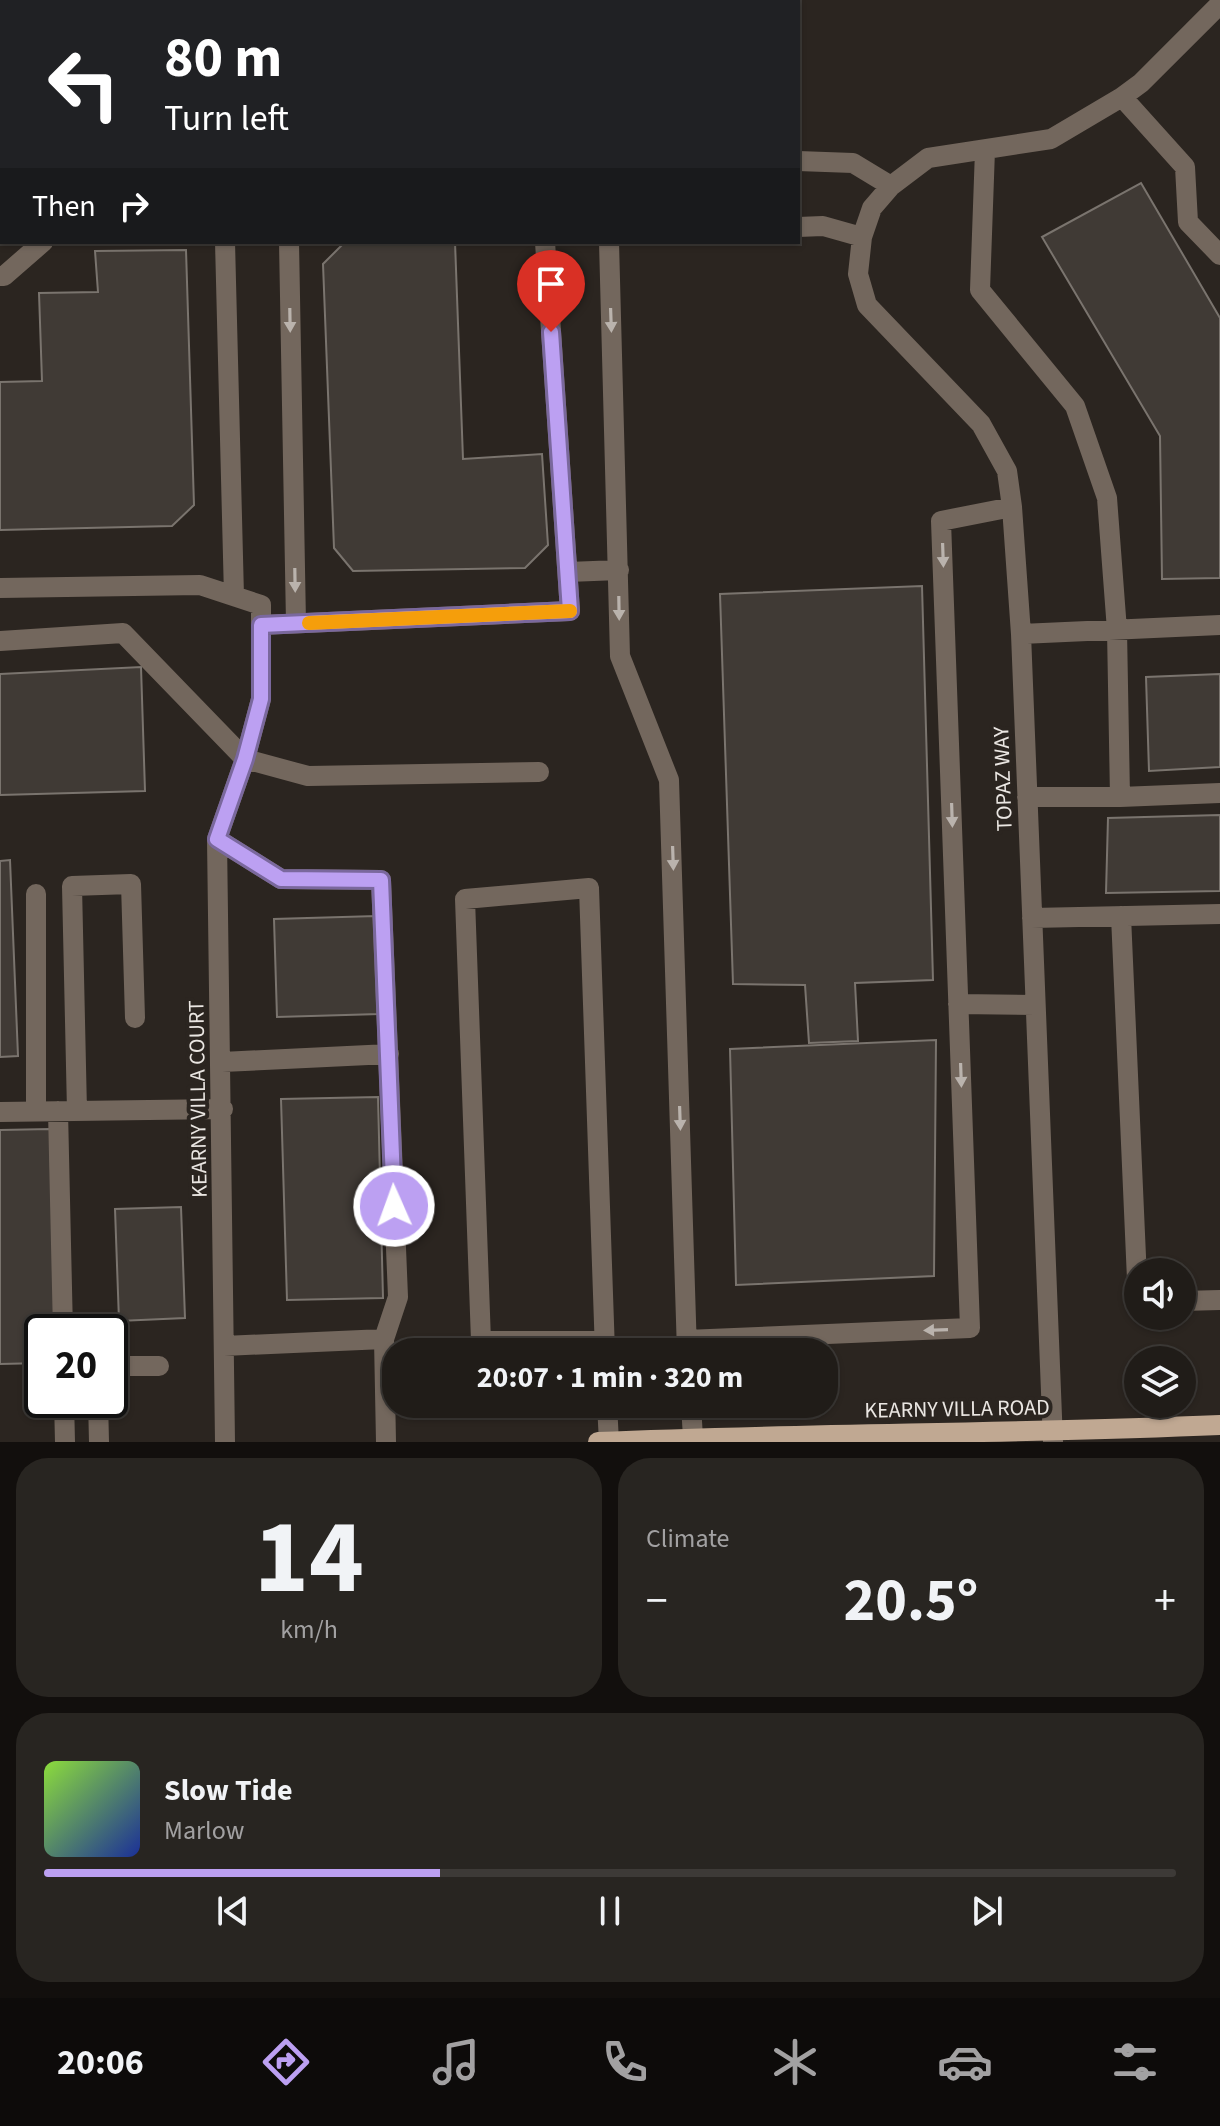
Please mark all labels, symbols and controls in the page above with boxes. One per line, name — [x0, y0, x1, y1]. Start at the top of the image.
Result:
text: 80 m — [164, 19, 282, 98]
icon: left — [32, 32, 136, 136]
text: Turn left — [164, 93, 289, 144]
icon: right — [112, 184, 156, 228]
text: Then — [32, 185, 96, 228]
pin — [517, 250, 585, 332]
icon: arrive — [529, 262, 573, 306]
one-way arrow — [284, 308, 297, 333]
one-way arrow — [605, 308, 618, 333]
one-way arrow — [936, 543, 949, 568]
one-way arrow — [289, 568, 301, 593]
one-way arrow — [613, 596, 625, 621]
street label: TOPAZ WAY — [985, 726, 1021, 832]
one-way arrow — [945, 803, 958, 828]
one-way arrow — [666, 846, 679, 871]
street label: KEARNY VILLA COURT — [180, 1000, 216, 1198]
one-way arrow — [954, 1063, 967, 1088]
one-way arrow — [673, 1106, 686, 1131]
position arrow — [352, 1164, 436, 1248]
map controls — [1124, 1258, 1196, 1418]
button: sound — [1124, 1258, 1196, 1330]
speed limit sign: 20 — [24, 1314, 128, 1418]
one-way arrow — [923, 1323, 948, 1336]
button: layers — [1124, 1346, 1196, 1418]
text: 20:07 · 1 min · 320 m — [477, 1356, 743, 1399]
street label: KEARNY VILLA ROAD — [864, 1391, 1050, 1427]
text: 14 — [254, 1485, 364, 1633]
text: Climate — [646, 1520, 730, 1557]
text: 20.5° — [844, 1559, 978, 1644]
text: − — [646, 1570, 668, 1633]
text: + — [1154, 1570, 1176, 1633]
text: km/h — [280, 1611, 338, 1648]
text: Slow Tide — [164, 1769, 293, 1812]
text: Marlow — [164, 1812, 244, 1849]
icon: previous — [211, 1889, 255, 1933]
icon: pause — [588, 1889, 632, 1933]
icon: next — [965, 1889, 1009, 1933]
icon: directions — [258, 2034, 314, 2090]
icon: music — [428, 2034, 484, 2090]
icon: phone — [597, 2034, 653, 2090]
icon: climate — [767, 2034, 823, 2090]
icon: car — [937, 2034, 993, 2090]
icon: filters — [1107, 2034, 1163, 2090]
text: 20:06 — [57, 2037, 144, 2088]

